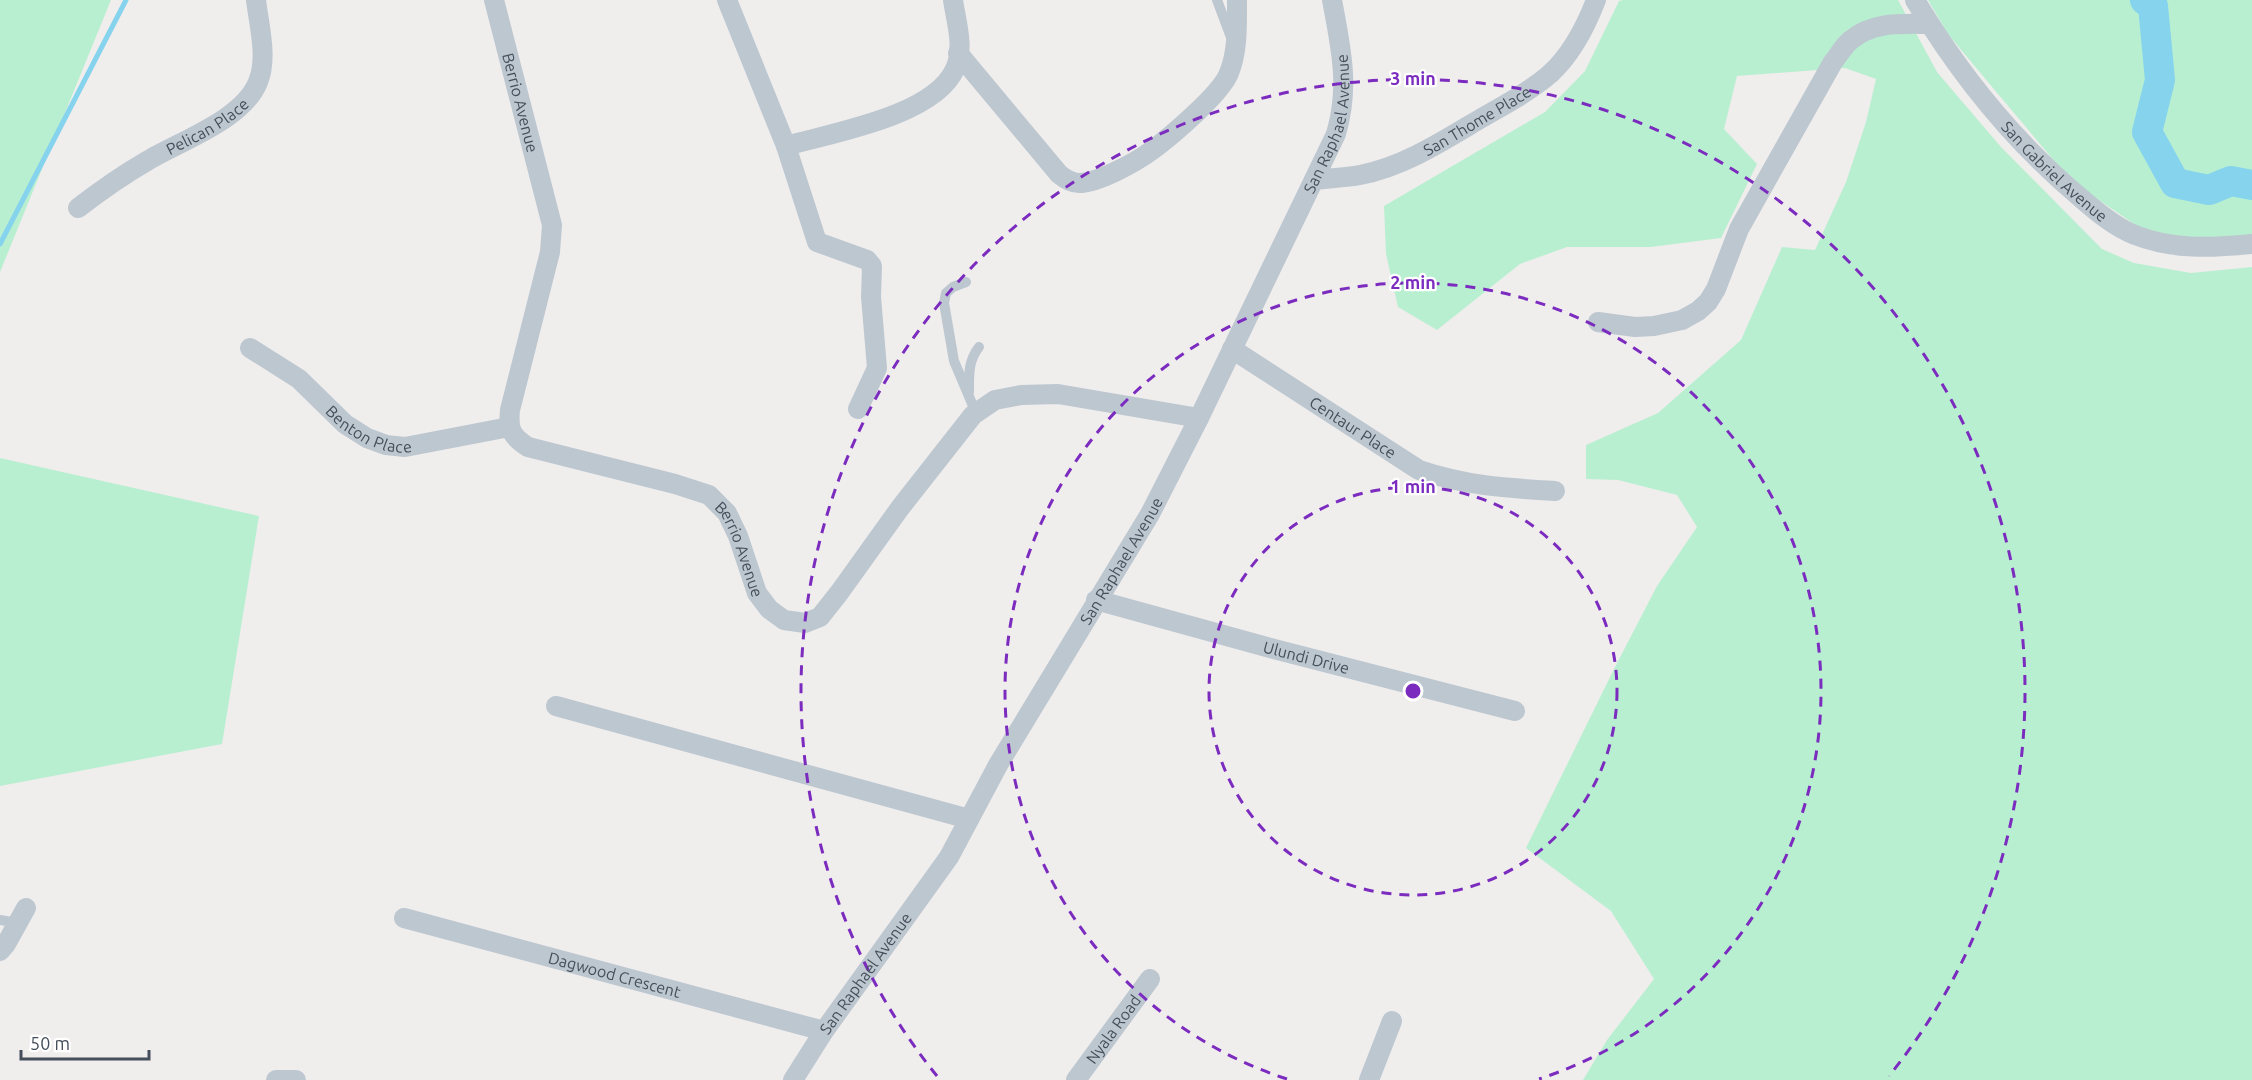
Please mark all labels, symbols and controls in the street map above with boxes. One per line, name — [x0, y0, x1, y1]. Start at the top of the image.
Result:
street label: Berrio Avenue — [499, 51, 542, 154]
street label: San Raphael Avenue — [1300, 53, 1352, 196]
text: 3 min — [1390, 68, 1436, 88]
street label: San Thome Place — [1420, 82, 1534, 159]
street label: Pelican Place — [163, 95, 252, 158]
street label: San Gabriel Avenue — [1998, 118, 2111, 225]
text: 2 min — [1390, 272, 1436, 292]
street label: Centaur Place — [1306, 393, 1400, 462]
street label: Benton Place — [322, 402, 413, 456]
text: 1 min — [1390, 476, 1436, 496]
street label: San Raphael Avenue — [1076, 494, 1166, 628]
street label: Berrio Avenue — [712, 498, 767, 599]
street label: Ulundi Drive — [1261, 637, 1351, 677]
centre of rings — [1403, 681, 1423, 701]
street label: San Raphael Avenue — [816, 909, 915, 1037]
street label: Dagwood Crescent — [546, 948, 683, 1001]
street label: Nyala Road — [1082, 991, 1144, 1067]
scale bar — [21, 1023, 148, 1061]
text: 50 m — [30, 1033, 70, 1053]

